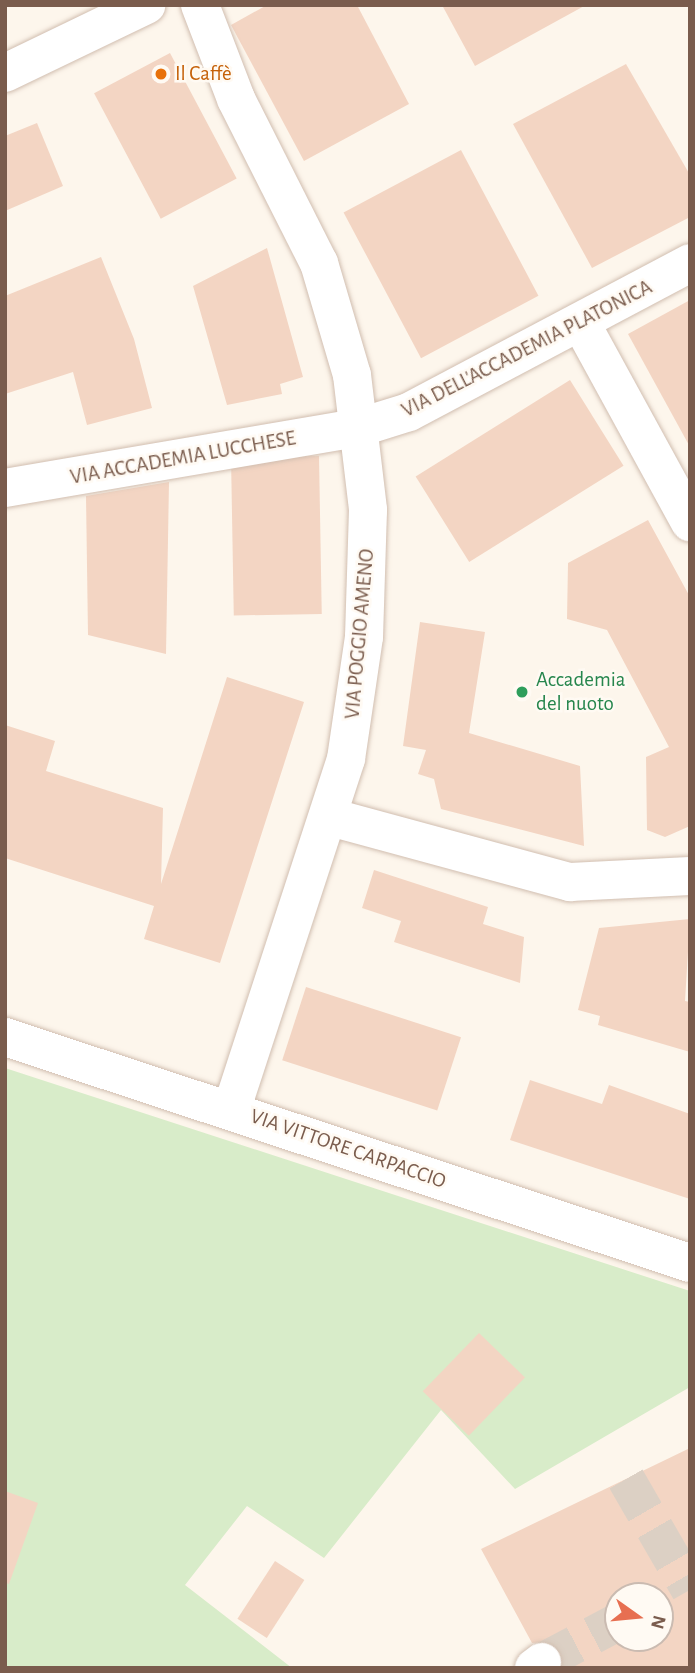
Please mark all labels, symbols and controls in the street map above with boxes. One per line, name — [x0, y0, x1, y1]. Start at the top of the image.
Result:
place label: Il Caffè — [175, 61, 232, 87]
marker: Il Caffè — [153, 66, 169, 82]
street label: VIA DELL'ACCADEMIA PLATONICA — [398, 275, 656, 423]
street label: VIA ACCADEMIA LUCCHESE — [68, 426, 298, 490]
street label: VIA POGGIO AMENO — [340, 548, 380, 720]
place label: Accademia del nuoto — [536, 667, 626, 717]
marker: Accademia del nuoto — [514, 684, 530, 700]
street label: VIA VITTORE CARPACCIO — [247, 1104, 449, 1194]
north arrow — [604, 1582, 674, 1652]
text: N — [647, 1613, 669, 1631]

